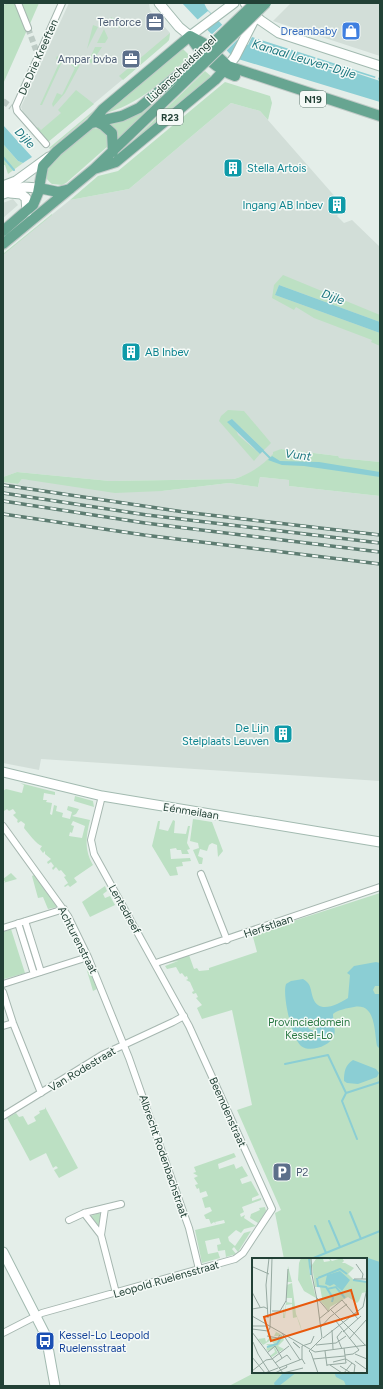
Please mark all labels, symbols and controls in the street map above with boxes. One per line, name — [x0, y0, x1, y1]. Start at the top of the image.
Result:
office icon: Tenforce — [144, 11, 166, 33]
place label: Tenforce — [97, 16, 141, 29]
street label: De Drie Kreeften — [16, 17, 61, 97]
shop icon: Dreambaby — [340, 20, 362, 42]
place label: Dreambaby — [281, 25, 337, 38]
street label: Lüdenscheidsingel — [144, 33, 219, 106]
water label: Kanaal Leuven-Dijle — [250, 37, 358, 82]
office icon: Ampar bvba — [120, 48, 142, 70]
place label: Ampar bvba — [58, 53, 117, 66]
road number: N19 — [300, 91, 326, 107]
road number: R23 — [157, 109, 183, 125]
water label: Dijle — [12, 125, 38, 152]
building icon: Stella Artois — [222, 157, 244, 179]
place label: Stella Artois — [247, 162, 306, 175]
building icon: Ingang AB Inbev — [326, 194, 348, 216]
place label: Ingang AB Inbev — [242, 199, 323, 212]
water label: Dijle — [320, 286, 347, 308]
building icon: AB Inbev — [120, 341, 142, 363]
place label: AB Inbev — [145, 346, 189, 359]
water label: Vunt — [284, 446, 312, 464]
place label: De Lijn Stelplaats Leuven — [182, 722, 269, 748]
building icon: De Lijn Stelplaats Leuven — [272, 723, 294, 745]
street label: Eénmeilaan — [162, 801, 220, 822]
street label: Lentedreef — [106, 882, 144, 937]
street label: Achturenstraat — [55, 904, 100, 976]
street label: Herfstlaan — [242, 912, 294, 941]
park label: Provinciedomein Kessel-Lo — [268, 1016, 350, 1042]
street label: Van Rodestraat — [46, 1044, 118, 1095]
street label: Beemdenstraat — [206, 1075, 249, 1149]
street label: Albrecht Rodenbachstraat — [136, 1093, 191, 1219]
parking icon: P2 — [271, 1161, 293, 1183]
place label: P2 — [296, 1166, 309, 1179]
street label: Leopold Ruelensstraat — [112, 1258, 221, 1301]
inset map — [252, 1258, 367, 1373]
place label: Kessel-Lo Leopold Ruelensstraat — [59, 1329, 150, 1355]
bus stop icon: Kessel-Lo Leopold Ruelensstraat — [34, 1330, 56, 1352]

